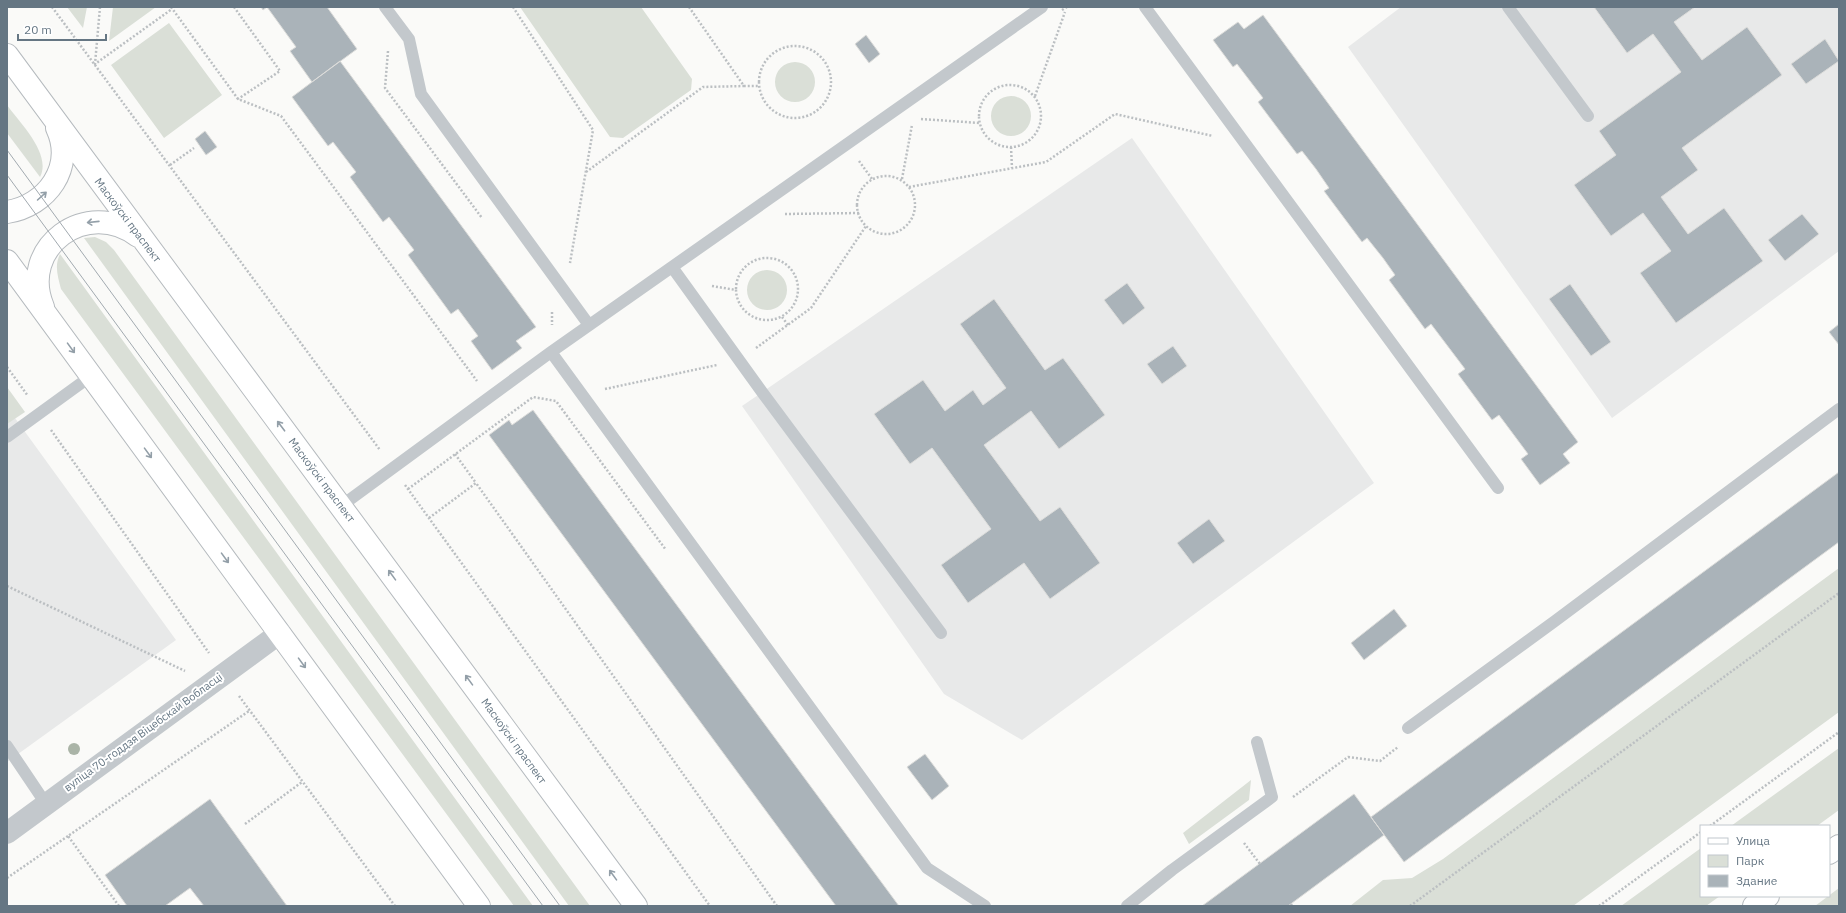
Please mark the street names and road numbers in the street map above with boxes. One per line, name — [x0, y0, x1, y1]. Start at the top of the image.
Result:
street label: Маскоўскі праспект — [92, 175, 164, 265]
street label: Маскоўскі праспект — [286, 435, 358, 525]
street label: вуліца 70-годдзя Віцебскай Вобласці — [61, 670, 225, 794]
street label: Маскоўскі праспект — [478, 696, 550, 786]

